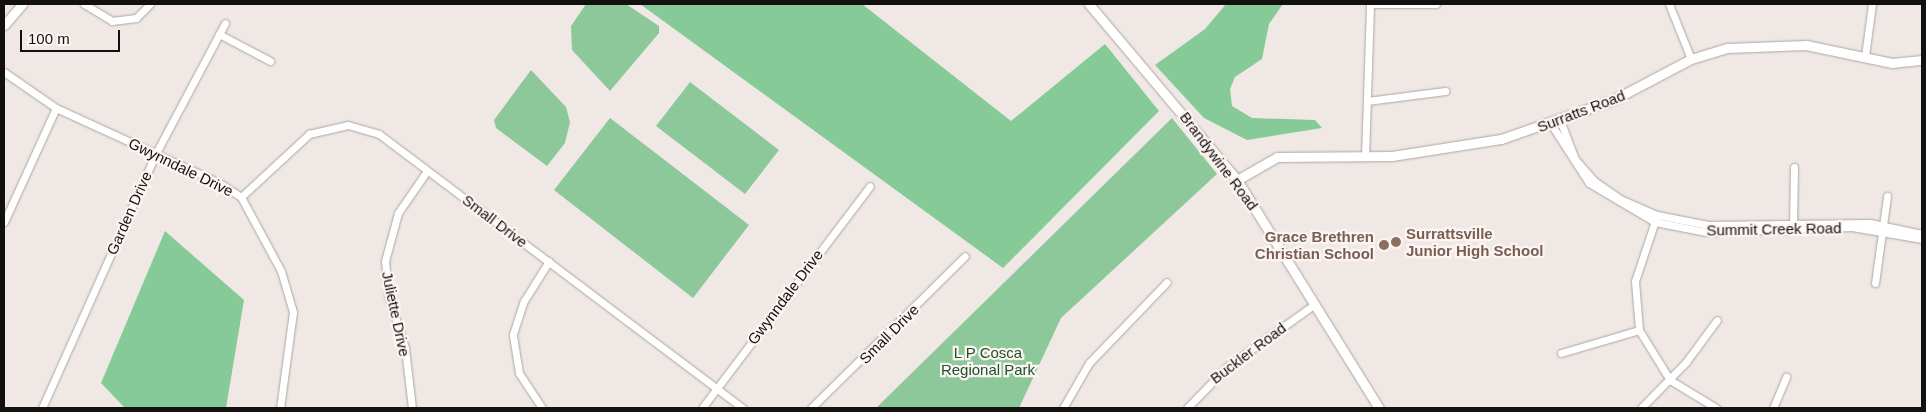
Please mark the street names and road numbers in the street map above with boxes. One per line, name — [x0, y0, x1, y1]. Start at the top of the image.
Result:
street label: Surratts Road — [1535, 86, 1627, 136]
street label: Brandywine Road — [1176, 108, 1262, 214]
street label: Gwynndale Drive — [126, 134, 236, 200]
street label: Garden Drive — [103, 169, 155, 257]
street label: Small Drive — [459, 191, 531, 251]
street label: Summit Creek Road — [1706, 219, 1842, 239]
street label: Gwynndale Drive — [743, 246, 827, 348]
street label: Juliette Drive — [378, 270, 414, 358]
street label: Small Drive — [856, 301, 922, 367]
street label: Buckler Road — [1207, 319, 1289, 387]

